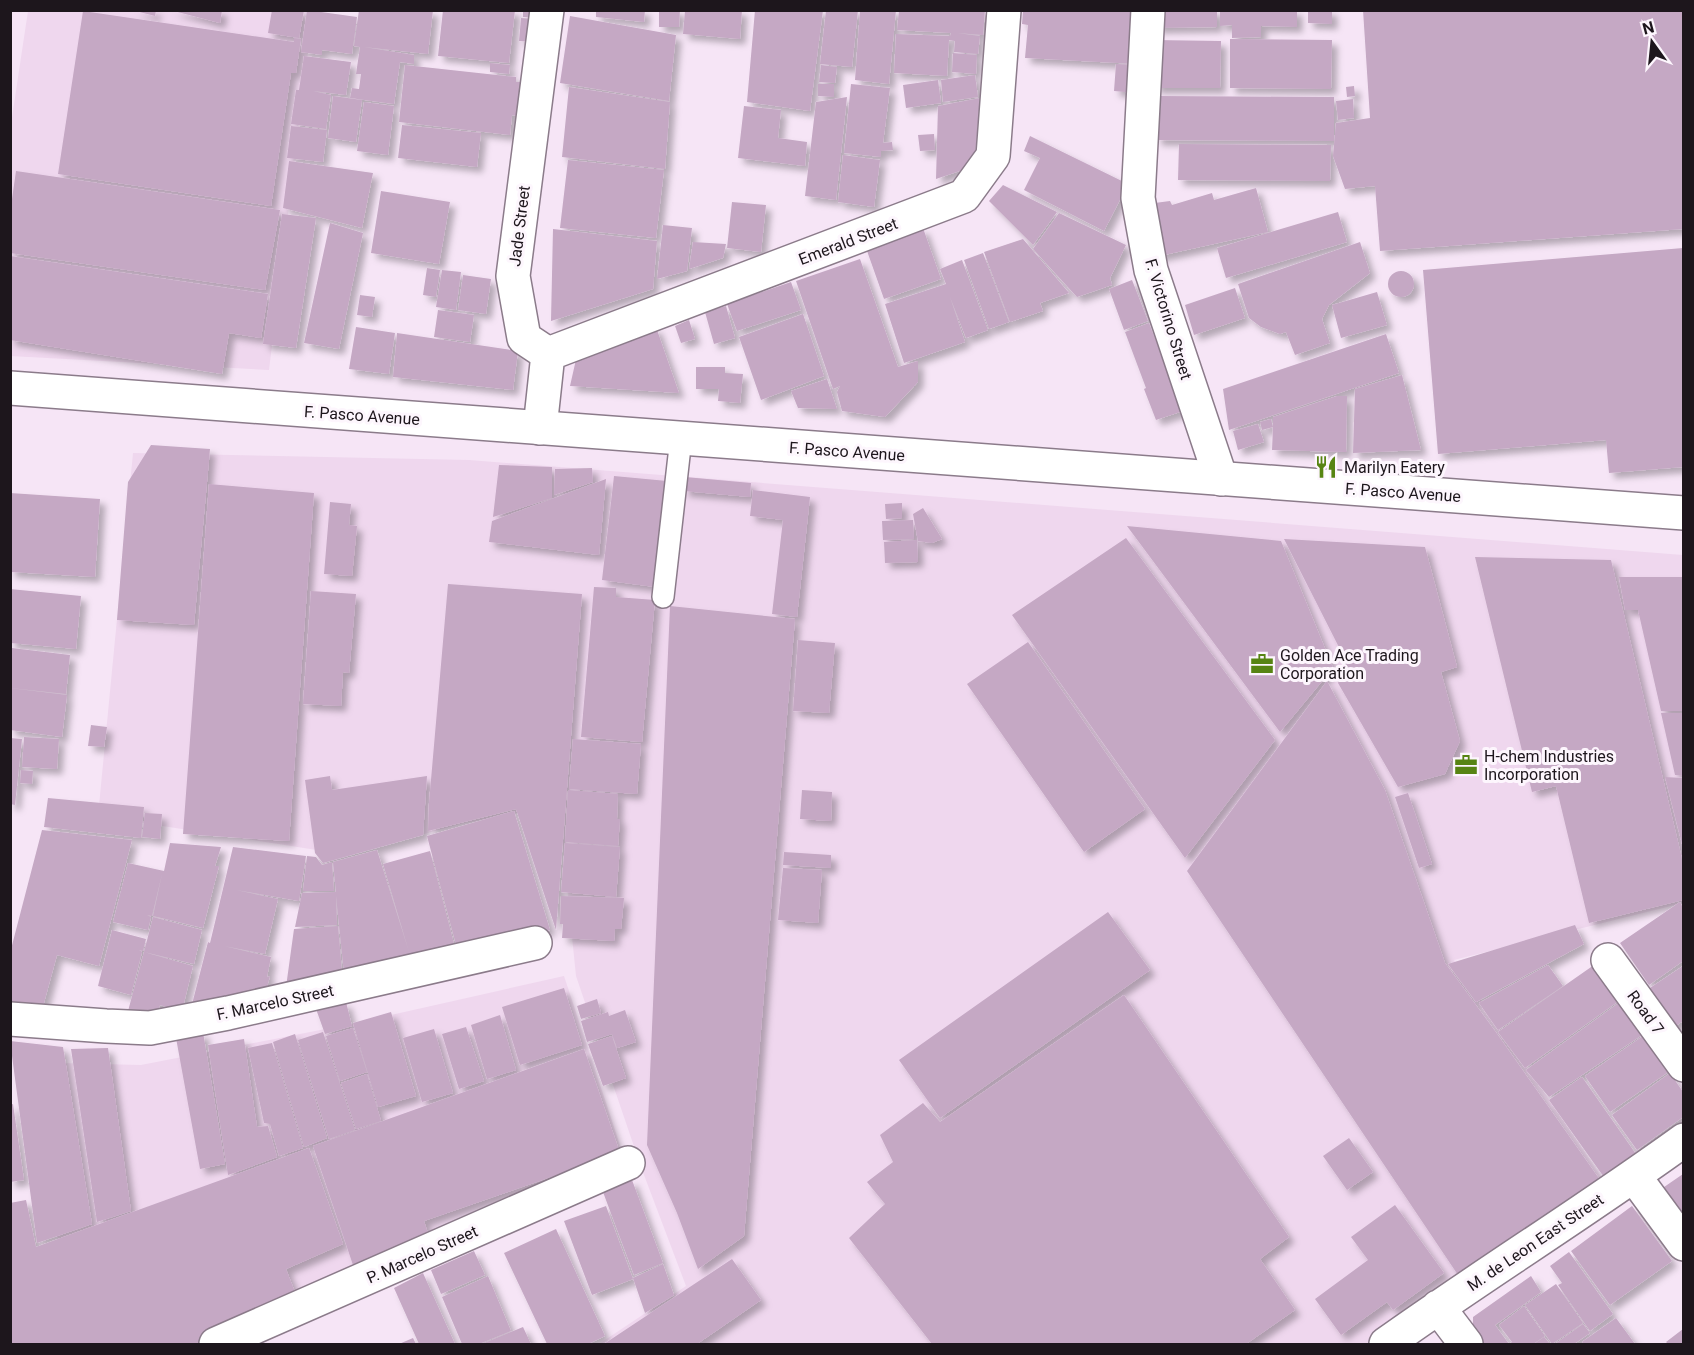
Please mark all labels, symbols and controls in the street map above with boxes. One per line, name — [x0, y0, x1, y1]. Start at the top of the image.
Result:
north arrow — [1622, 12, 1682, 72]
text: N — [1640, 17, 1656, 39]
street label: Jade Street — [505, 185, 534, 268]
street label: Emerald Street — [796, 214, 900, 269]
street label: F. Victorino Street — [1141, 256, 1196, 382]
street label: F. Pasco Avenue — [303, 402, 420, 429]
street label: F. Pasco Avenue — [788, 438, 905, 465]
restaurant icon: Marilyn Eatery — [1313, 454, 1339, 480]
place label: Marilyn Eatery — [1344, 458, 1445, 477]
street label: F. Pasco Avenue — [1344, 479, 1461, 506]
place label: Golden Ace Trading Corporation — [1280, 646, 1419, 683]
office icon: Golden Ace Trading Corporation — [1249, 651, 1275, 677]
place label: H-chem Industries Incorporation — [1484, 747, 1614, 784]
office icon: H-chem Industries Incorporation — [1453, 752, 1479, 778]
street label: F. Marcelo Street — [215, 981, 335, 1024]
street label: Road 7 — [1623, 987, 1668, 1038]
street label: M. de Leon East Street — [1464, 1190, 1607, 1295]
street label: P. Marcelo Street — [364, 1221, 481, 1287]

